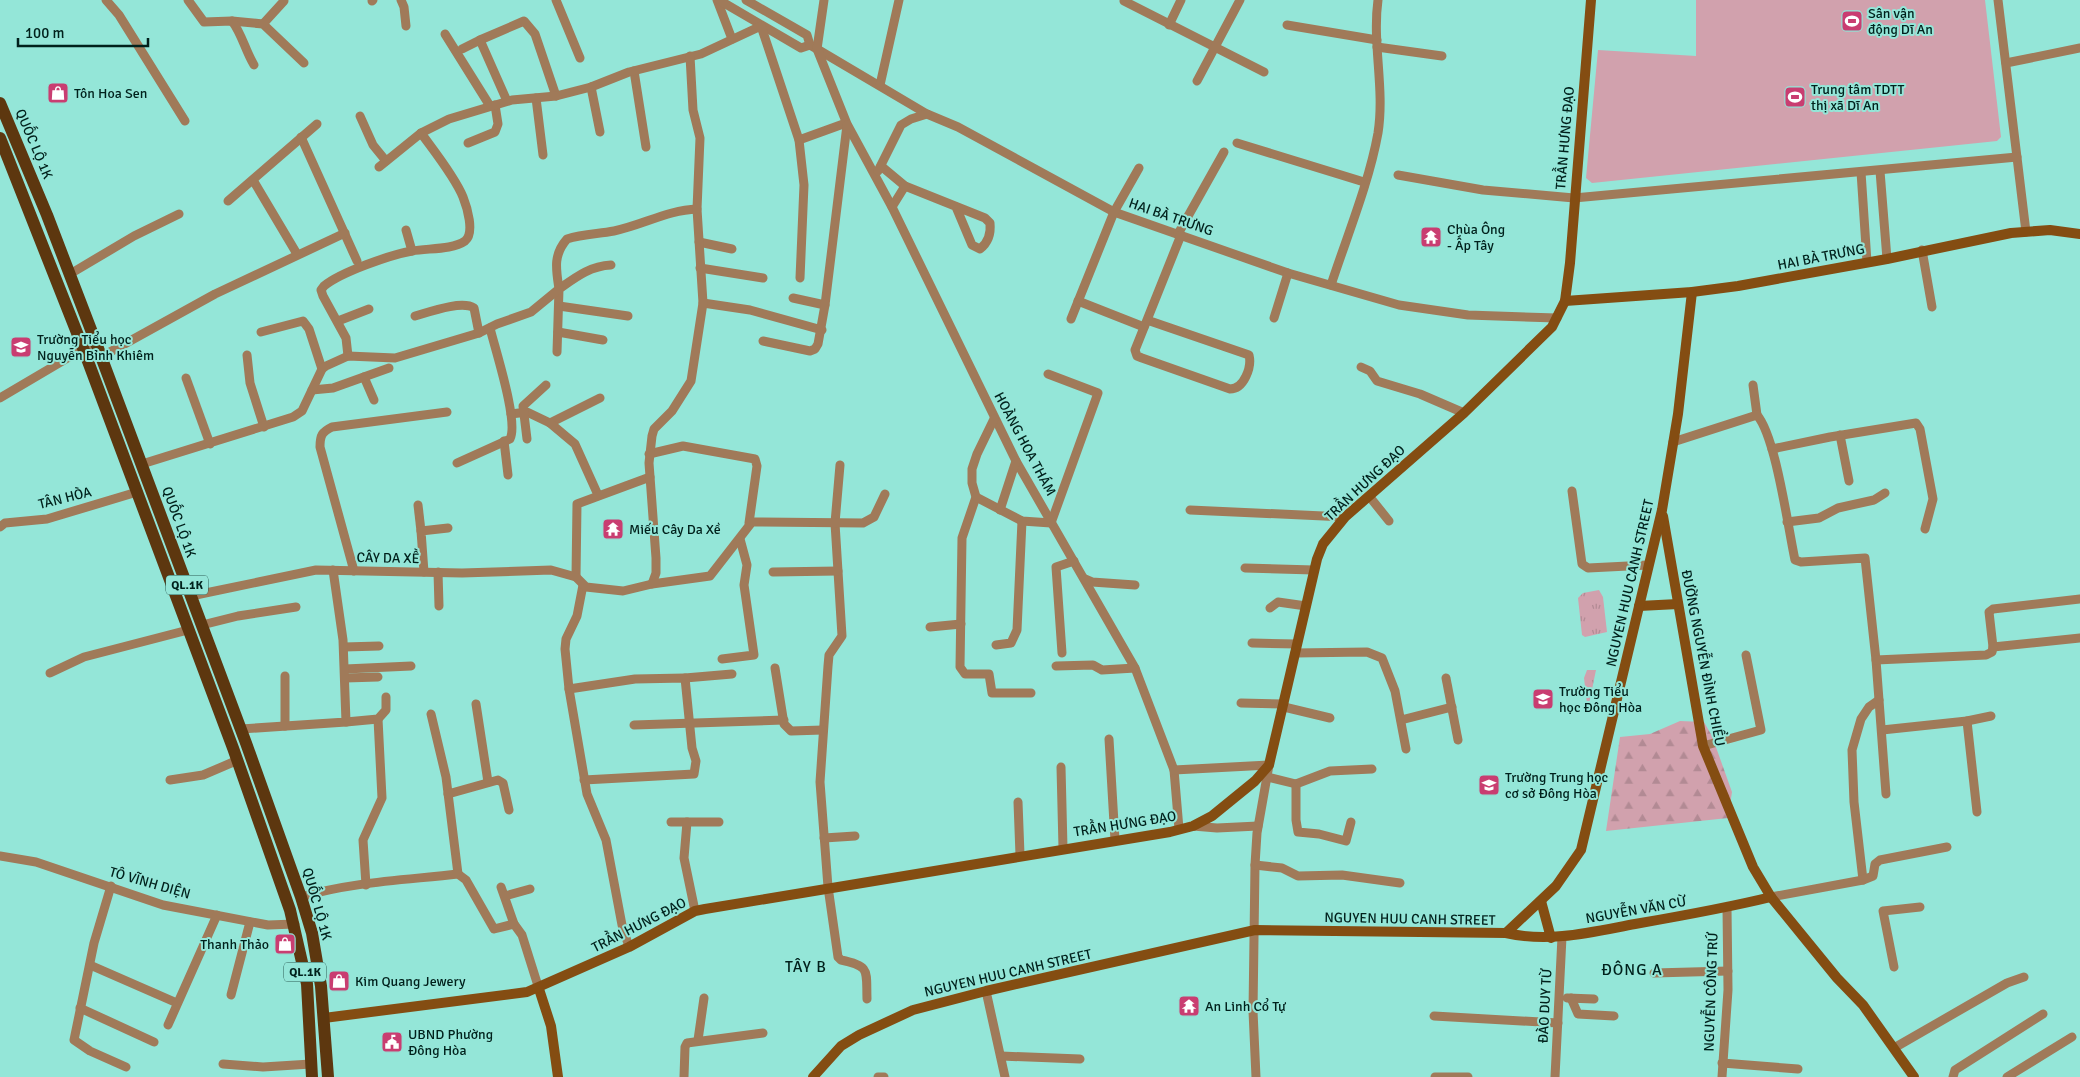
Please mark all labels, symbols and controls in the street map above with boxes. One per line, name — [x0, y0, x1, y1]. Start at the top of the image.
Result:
place label: Sân vận động Dĩ An — [1868, 5, 1933, 38]
sports icon: Sân vận động Dĩ An — [1840, 9, 1864, 33]
scale bar — [18, 15, 148, 47]
text: 100 m — [25, 24, 65, 42]
shop icon: Tôn Hoa Sen — [46, 81, 70, 105]
place label: Trung tâm TDTT thị xã Dĩ An — [1811, 81, 1904, 114]
place label: Tôn Hoa Sen — [74, 85, 147, 102]
street label: TRẦN HƯNG ĐẠO — [1550, 85, 1578, 190]
sports icon: Trung tâm TDTT thị xã Dĩ An — [1783, 85, 1807, 109]
street label: QUỐC LỘ 1K — [12, 106, 58, 182]
street label: HAI BÀ TRƯNG — [1126, 195, 1216, 239]
place label: Chùa Ông - Ấp Tây — [1447, 221, 1505, 254]
temple icon: Chùa Ông - Ấp Tây — [1419, 225, 1443, 249]
street label: HAI BÀ TRƯNG — [1776, 240, 1866, 274]
place label: Trường Tiểu học Nguyễn Bỉnh Khiêm — [37, 331, 154, 364]
school or university icon: Trường Tiểu học Nguyễn Bỉnh Khiêm — [9, 335, 33, 359]
street label: HOÀNG HOA THÁM — [991, 389, 1059, 499]
street label: TRẦN HƯNG ĐẠO — [1320, 440, 1409, 525]
street label: TÂN HÒA — [37, 483, 94, 513]
street label: QUỐC LỘ 1K — [158, 484, 202, 560]
street label: NGUYEN HUU CANH STREET — [1602, 498, 1658, 668]
temple icon: Miếu Cây Da Xề — [601, 517, 625, 541]
place label: Miếu Cây Da Xề — [629, 521, 721, 538]
street label: CÂY DA XỀ — [356, 547, 420, 567]
street label: ĐƯỜNG NGUYỄN ĐÌNH CHIỂU — [1678, 568, 1730, 748]
road number: QL.1K — [166, 576, 208, 594]
place label: Trường Tiểu học Đông Hòa — [1559, 683, 1642, 716]
school or university icon: Trường Tiểu học Đông Hòa — [1531, 687, 1555, 711]
place label: Trường Trung học cơ sở Đông Hòa — [1505, 769, 1609, 802]
school or university icon: Trường Trung học cơ sở Đông Hòa — [1477, 773, 1501, 797]
street label: TRẦN HƯNG ĐẠO — [1072, 806, 1178, 841]
street label: TÔ VĨNH DIỆN — [107, 863, 193, 903]
street label: QUỐC LỘ 1K — [299, 865, 338, 943]
street label: NGUYỄN VĂN CỪ — [1584, 891, 1688, 927]
street label: TRẦN HƯNG ĐẠO — [588, 892, 689, 956]
street label: NGUYEN HUU CANH STREET — [1324, 909, 1496, 929]
shop icon: Thanh Thảo — [273, 932, 297, 956]
street label: NGUYỄN CÔNG TRỨ — [1698, 932, 1722, 1052]
place label: Thanh Thảo — [200, 936, 269, 953]
street label: NGUYEN HUU CANH STREET — [923, 945, 1093, 1001]
district label: TÂY B — [785, 957, 827, 977]
district label: ĐÔNG A — [1601, 960, 1663, 980]
road number: QL.1K — [284, 962, 326, 982]
street label: ĐÀO DUY TỪ — [1535, 968, 1555, 1044]
shop icon: Kim Quang Jewery — [327, 969, 351, 993]
place label: Kim Quang Jewery — [355, 973, 466, 990]
temple icon: An Linh Cổ Tự — [1177, 994, 1201, 1018]
place label: An Linh Cổ Tự — [1205, 998, 1287, 1015]
place label: UBND Phường Đông Hòa — [408, 1026, 493, 1059]
public building icon: UBND Phường Đông Hòa — [380, 1030, 404, 1054]

